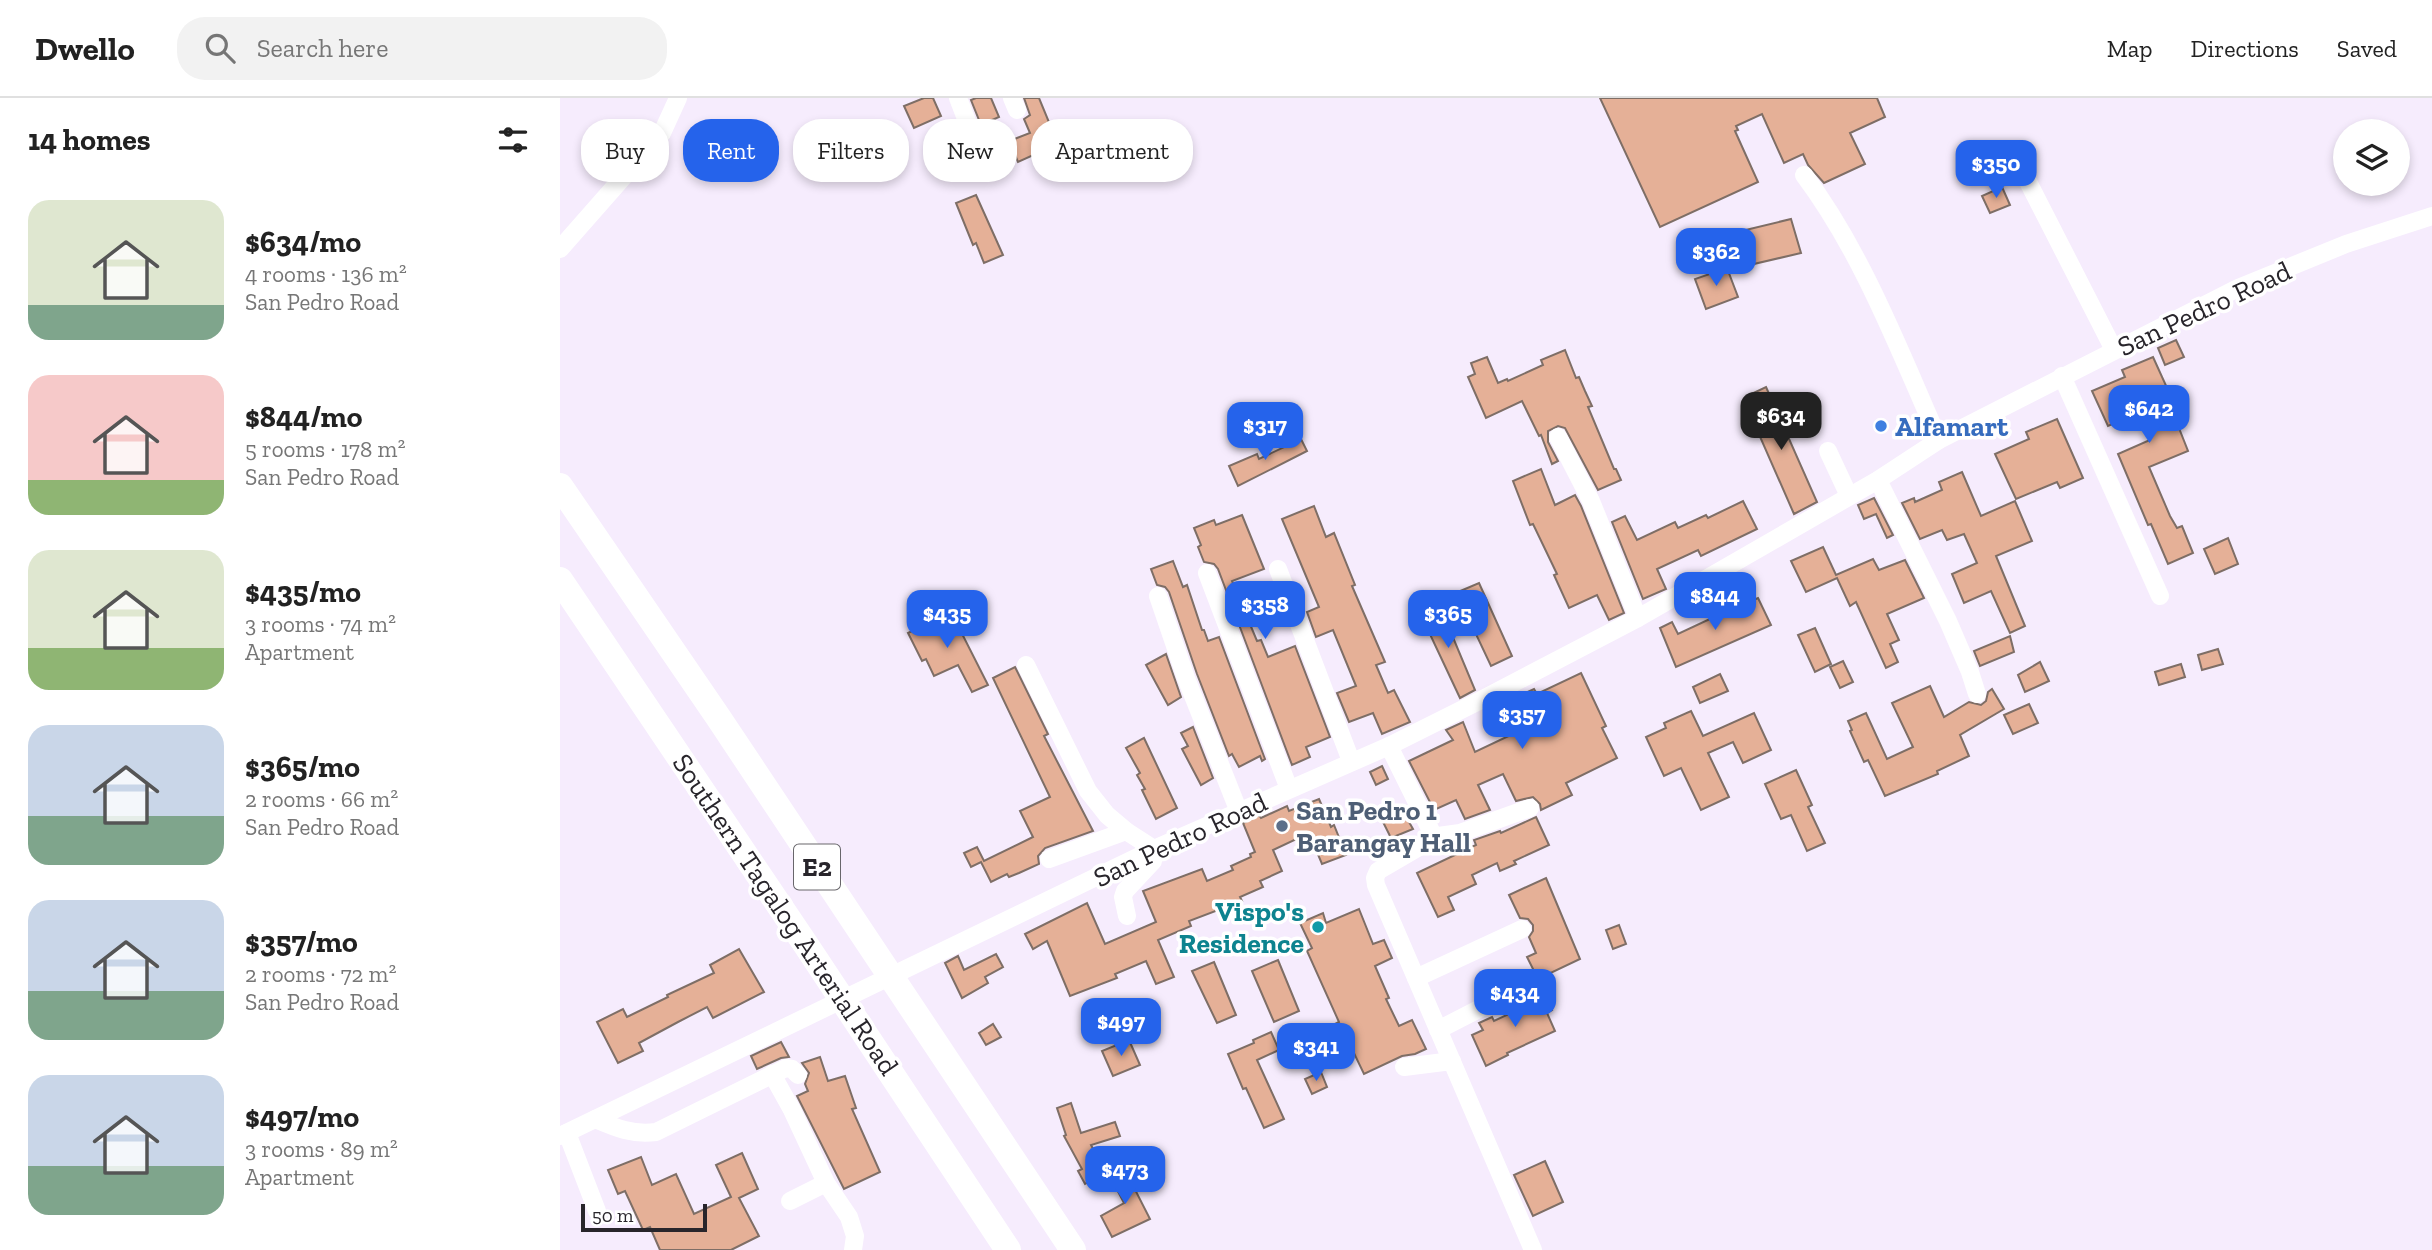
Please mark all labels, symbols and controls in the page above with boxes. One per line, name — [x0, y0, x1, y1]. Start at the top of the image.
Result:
search box — [177, 17, 667, 80]
text: Dwello — [35, 29, 135, 68]
icon: search — [201, 29, 239, 67]
text: Search here — [257, 32, 388, 64]
text: Map — [2107, 34, 2153, 63]
text: Directions — [2191, 34, 2299, 63]
text: Saved — [2337, 34, 2397, 63]
chip: Buy — [581, 119, 669, 182]
chip: Rent — [683, 119, 779, 182]
chip: Filters — [793, 119, 909, 182]
chip: New — [923, 119, 1017, 182]
chip: Apartment — [1031, 119, 1193, 182]
map controls — [2333, 119, 2410, 196]
button: layers — [2333, 119, 2410, 196]
icon: filters — [494, 121, 532, 159]
text: 14 homes — [28, 122, 151, 158]
pin: $350 — [1955, 140, 2037, 200]
text: $350 — [1972, 149, 2020, 177]
text: $634/mo — [245, 224, 361, 260]
icon: home — [84, 228, 168, 312]
pin: $362 — [1675, 228, 1757, 288]
text: $362 — [1692, 237, 1740, 265]
street label: San Pedro Road — [2112, 254, 2296, 363]
text: 4 rooms · 136 m² — [245, 260, 407, 288]
text: San Pedro Road — [245, 288, 399, 316]
pin: $642 — [2108, 386, 2190, 445]
pin: $634 — [1740, 392, 1822, 452]
text: $642 — [2124, 394, 2174, 422]
text: $844/mo — [245, 399, 363, 435]
text: $634 — [1757, 401, 1806, 429]
pin: $317 — [1224, 402, 1306, 462]
icon: home — [84, 403, 168, 487]
place label: Alfamart — [1895, 410, 2009, 443]
text: $317 — [1243, 411, 1287, 439]
marker: Alfamart — [1873, 418, 1889, 434]
text: 5 rooms · 178 m² — [245, 435, 405, 463]
text: San Pedro Road — [245, 463, 399, 491]
pin: $844 — [1674, 573, 1756, 632]
text: $435/mo — [245, 574, 361, 610]
icon: home — [84, 578, 168, 662]
text: $844 — [1690, 581, 1740, 609]
pin: $358 — [1224, 582, 1306, 641]
pin: $435 — [906, 590, 988, 650]
text: $358 — [1241, 590, 1289, 618]
pin: $365 — [1407, 590, 1489, 650]
text: $435 — [923, 599, 971, 627]
text: $365 — [1424, 599, 1472, 627]
text: 3 rooms · 74 m² — [245, 610, 396, 638]
text: Apartment — [245, 638, 354, 666]
pin: $357 — [1481, 692, 1563, 751]
text: $357 — [1499, 700, 1545, 728]
street label: Southern Tagalog Arterial Road — [666, 748, 906, 1081]
text: $365/mo — [245, 749, 360, 785]
icon: home — [84, 753, 168, 837]
text: 2 rooms · 66 m² — [245, 785, 398, 813]
street label: San Pedro Road — [1088, 785, 1272, 894]
place label: San Pedro 1 Barangay Hall — [1296, 794, 1471, 859]
text: San Pedro Road — [245, 813, 399, 841]
marker: San Pedro 1 Barangay Hall — [1274, 818, 1290, 834]
road number: E2 — [794, 845, 840, 890]
place label: Vispo's Residence — [1179, 895, 1304, 960]
marker: Vispo's Residence — [1310, 919, 1326, 935]
text: $357/mo — [245, 924, 358, 960]
icon: home — [84, 928, 168, 1012]
text: 2 rooms · 72 m² — [245, 960, 396, 988]
pin: $434 — [1474, 970, 1556, 1029]
text: $434 — [1490, 978, 1540, 1006]
text: San Pedro Road — [245, 988, 399, 1016]
pin: $497 — [1080, 998, 1162, 1058]
text: $497 — [1097, 1007, 1145, 1035]
pin: $341 — [1275, 1024, 1357, 1083]
text: $341 — [1293, 1032, 1339, 1060]
text: $497/mo — [245, 1099, 359, 1135]
icon: home — [84, 1103, 168, 1187]
text: 3 rooms · 89 m² — [245, 1135, 398, 1163]
pin: $473 — [1084, 1146, 1166, 1206]
text: $473 — [1101, 1155, 1149, 1183]
text: Apartment — [245, 1163, 354, 1191]
scale bar — [581, 1201, 707, 1233]
text: 50 m — [592, 1204, 633, 1227]

